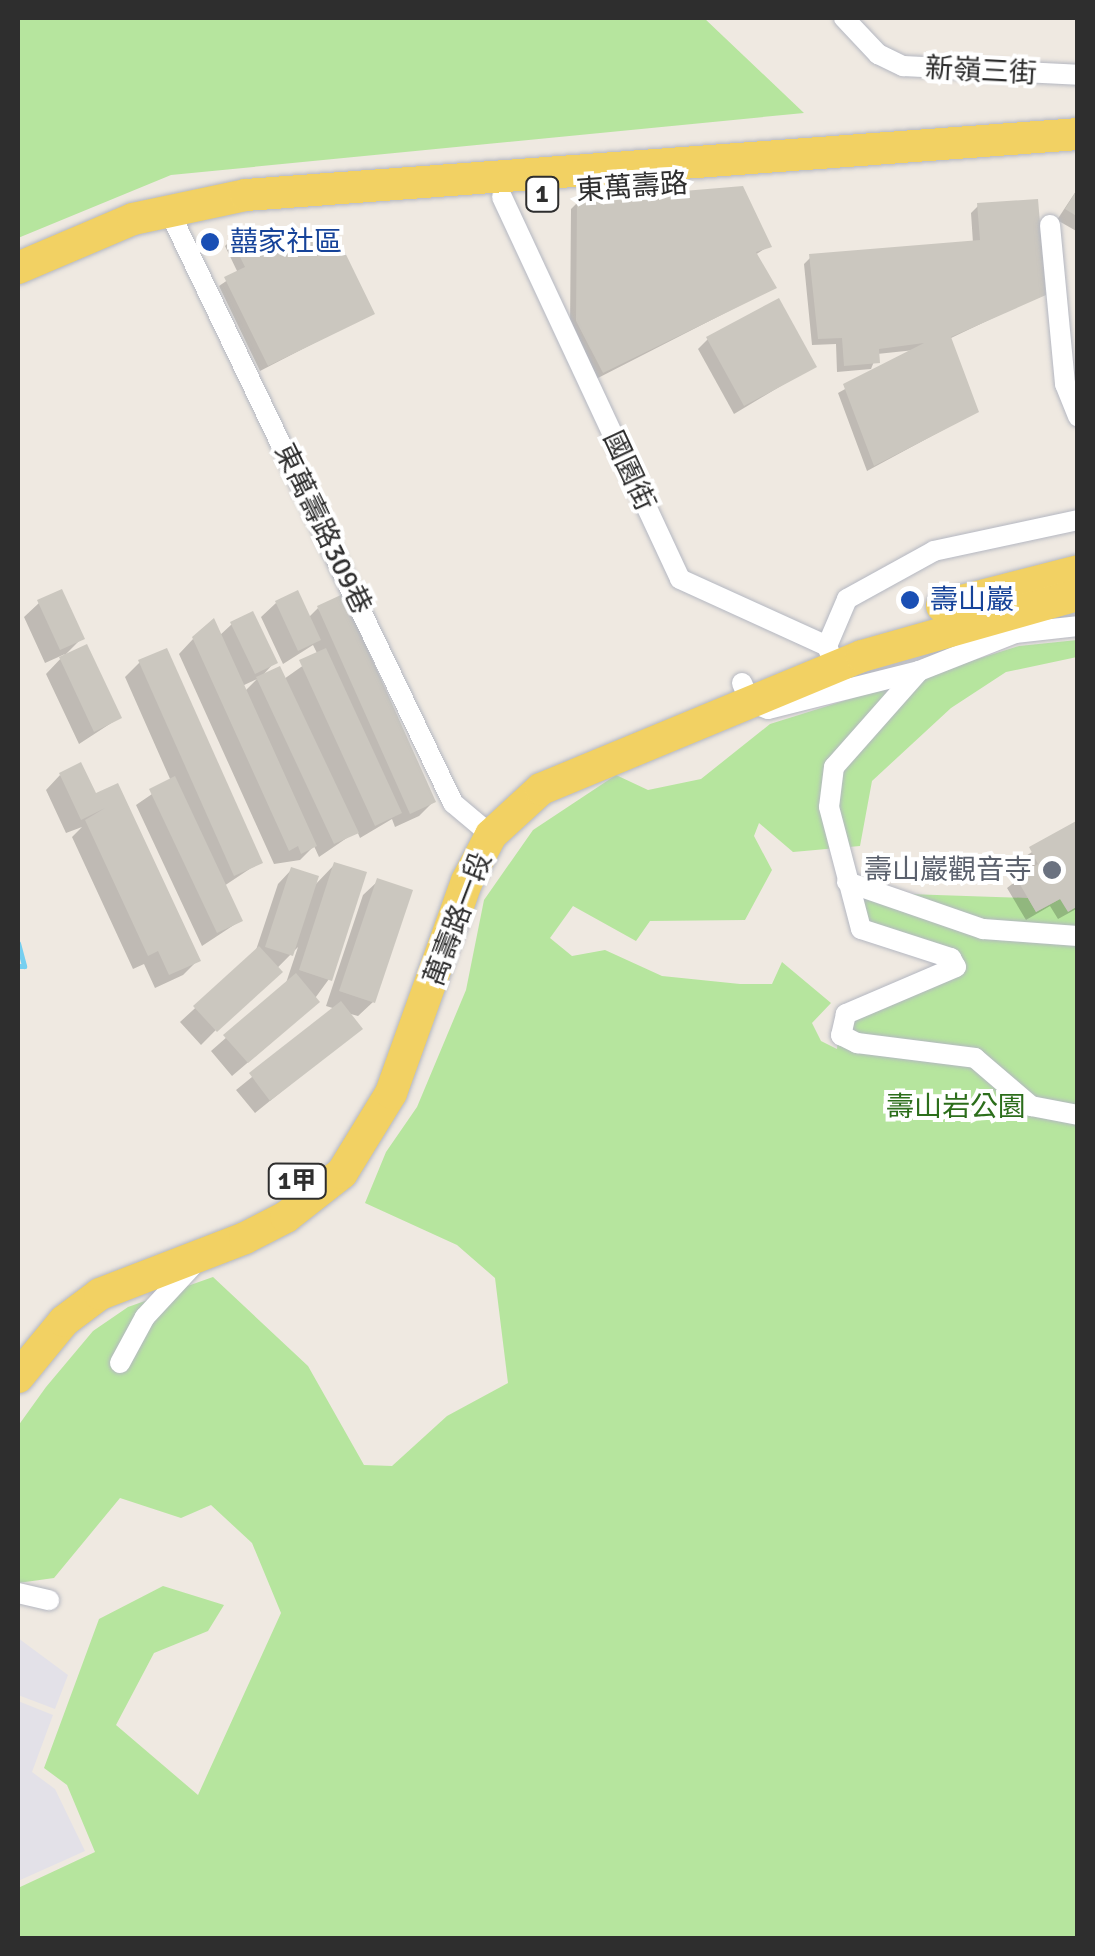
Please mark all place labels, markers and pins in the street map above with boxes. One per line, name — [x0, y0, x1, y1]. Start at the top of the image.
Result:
place label: 囍家社區 — [230, 225, 342, 259]
marker: 囍家社區 — [199, 231, 221, 253]
place label: 壽山巖 — [930, 583, 1014, 617]
marker: 壽山巖 — [899, 589, 921, 611]
place label: 壽山巖觀音寺 — [864, 853, 1032, 887]
marker: 壽山巖觀音寺 — [1041, 859, 1063, 881]

